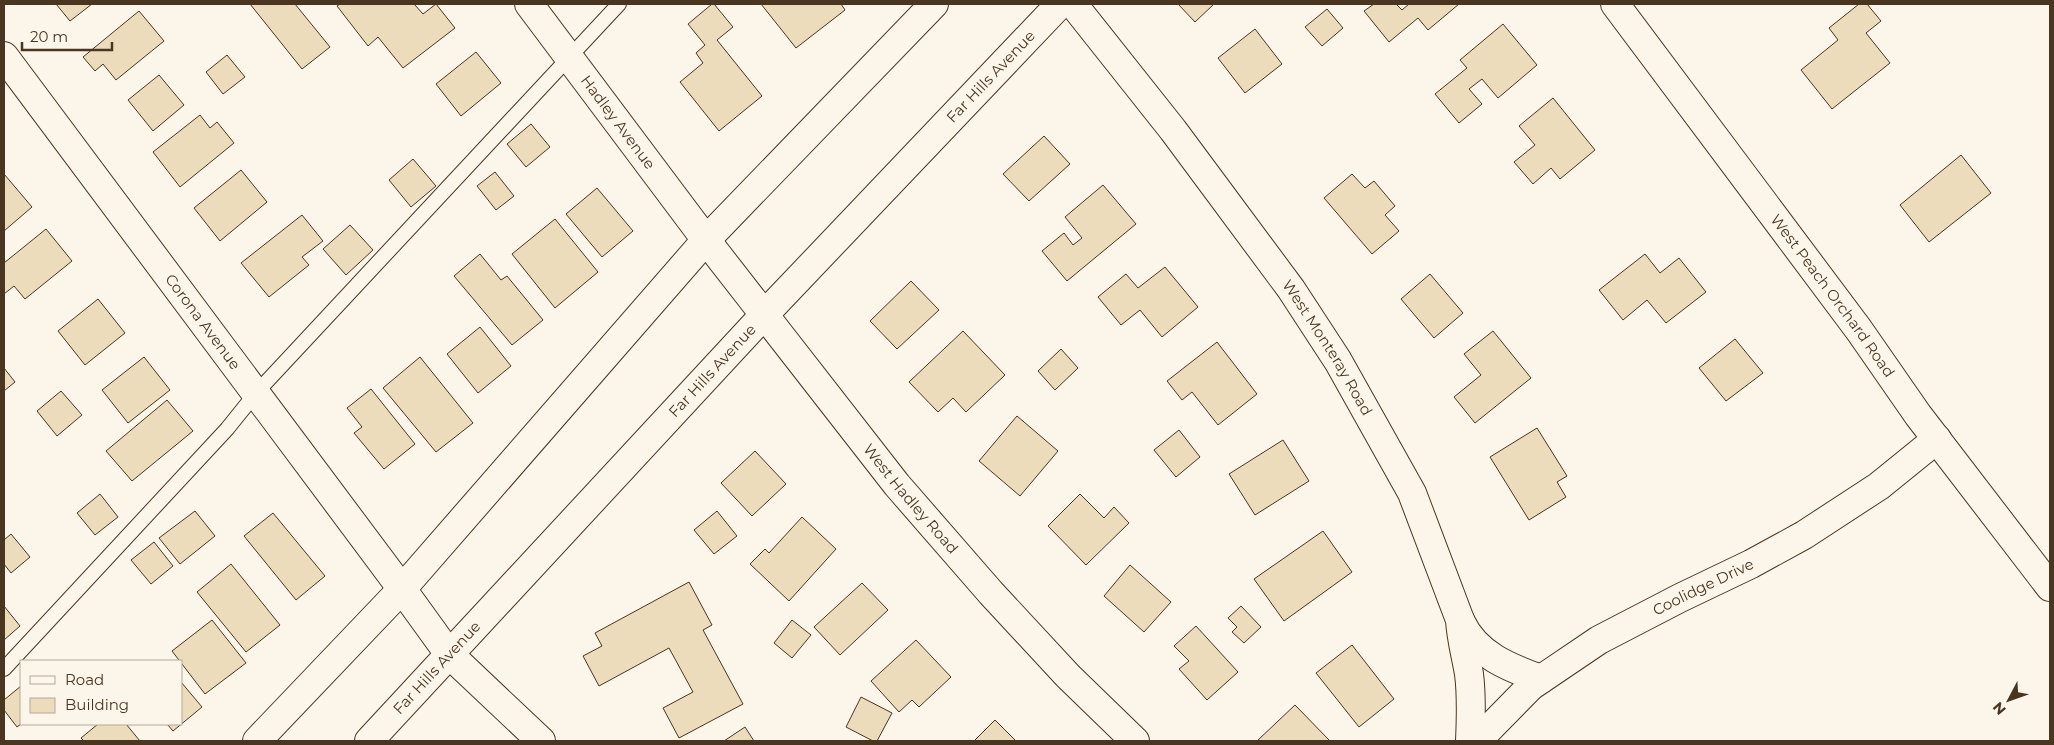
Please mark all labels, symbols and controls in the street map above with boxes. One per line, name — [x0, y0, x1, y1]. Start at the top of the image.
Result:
scale bar — [22, 20, 112, 52]
street label: Far Hills Avenue — [942, 26, 1039, 126]
text: 20 m — [30, 27, 68, 46]
street label: Hadley Avenue — [577, 71, 660, 173]
street label: West Peach Orchard Road — [1767, 210, 1899, 381]
street label: Corona Avenue — [161, 270, 245, 373]
street label: West Monteray Road — [1278, 276, 1377, 419]
street label: Far Hills Avenue — [664, 320, 760, 421]
street label: West Hadley Road — [859, 440, 962, 557]
street label: Coolidge Drive — [1649, 554, 1757, 620]
street label: Far Hills Avenue — [389, 617, 484, 718]
legend — [20, 660, 182, 725]
text: Road — [65, 670, 104, 689]
north arrow — [1984, 675, 2034, 725]
text: Building — [65, 695, 129, 714]
text: N — [1989, 698, 2010, 719]

